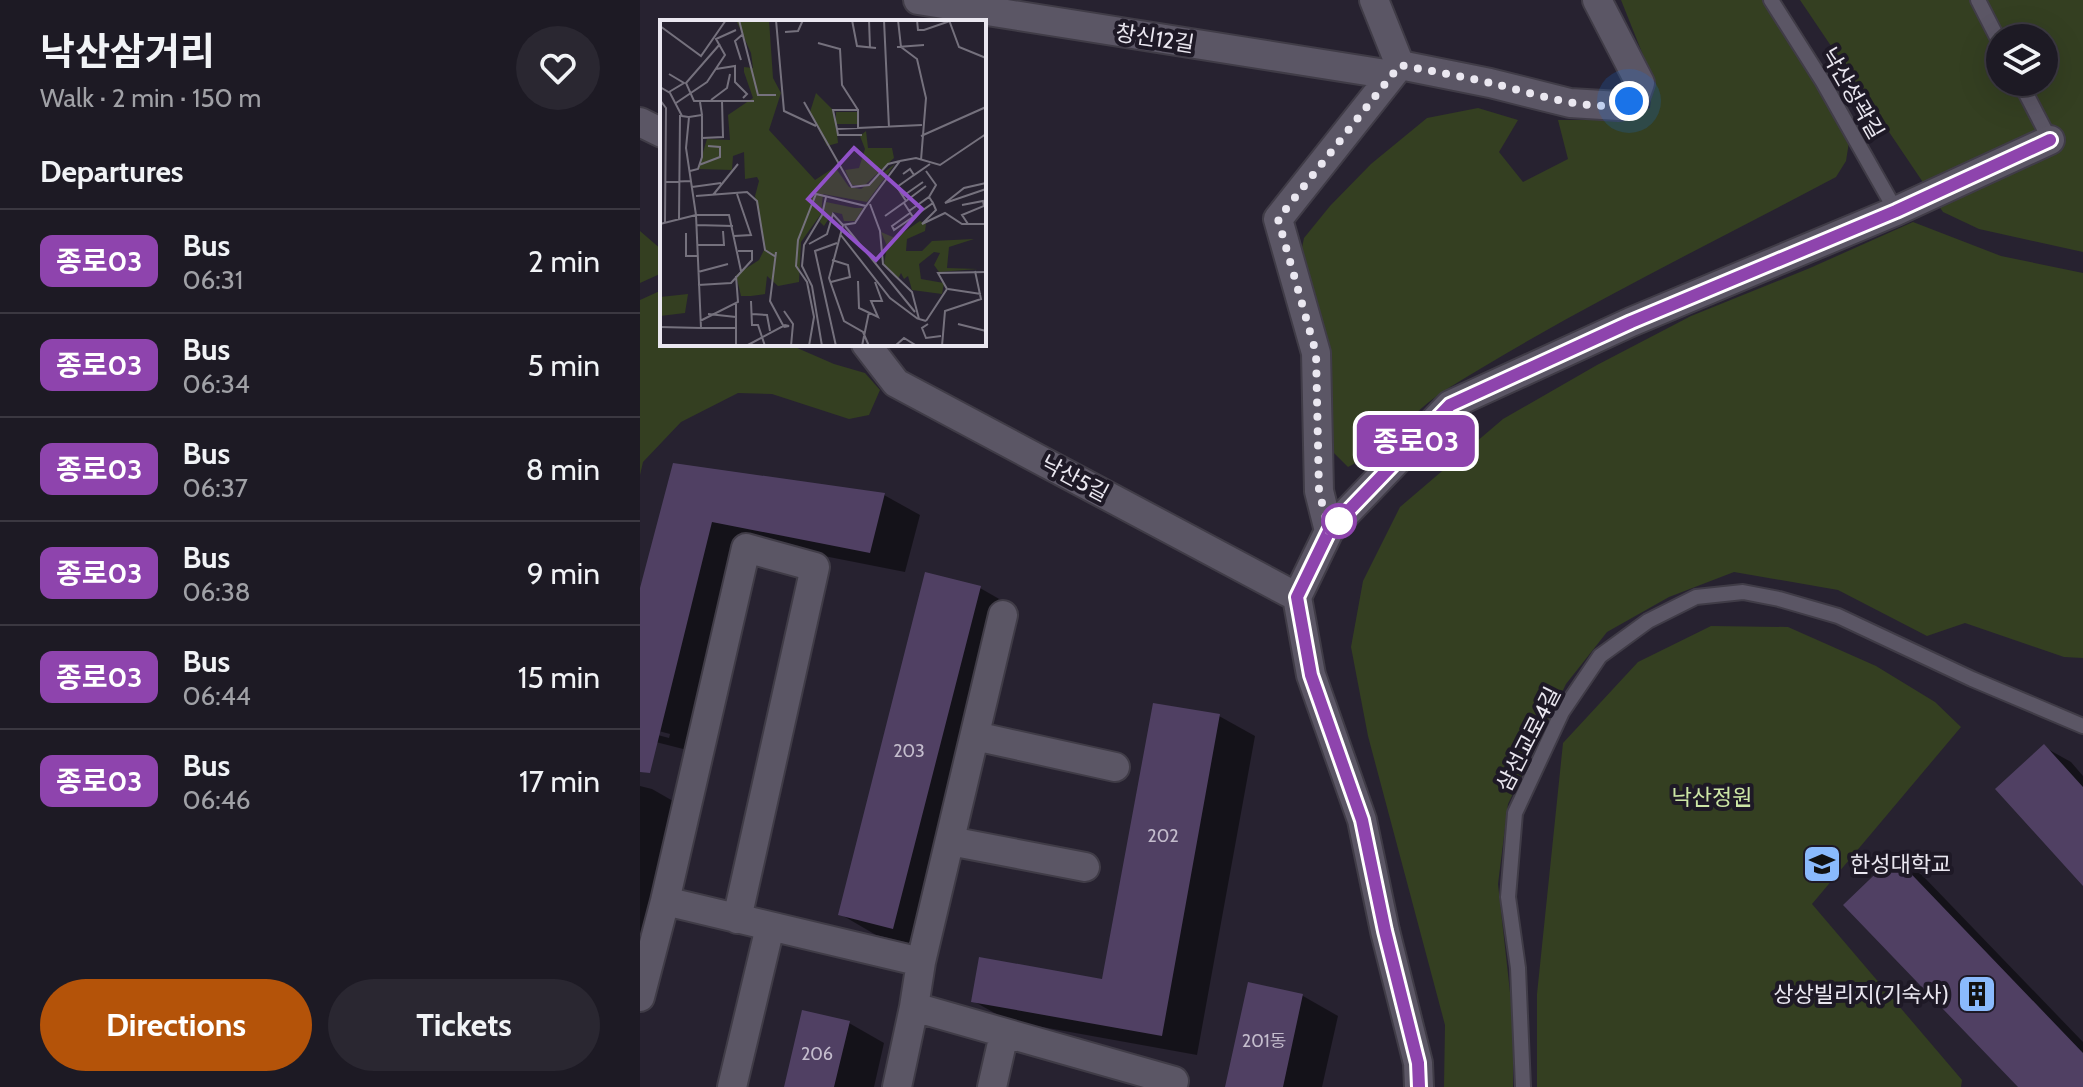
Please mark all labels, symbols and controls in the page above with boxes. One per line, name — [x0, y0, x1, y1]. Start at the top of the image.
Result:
street label: 창신12길 — [1114, 19, 1196, 58]
inset map — [660, 20, 986, 346]
map controls — [1986, 24, 2058, 96]
button: layers — [1986, 24, 2058, 96]
button: heart — [516, 26, 600, 110]
text: 낙산삼거리 — [40, 28, 215, 75]
street label: 낙산성곽길 — [1816, 43, 1890, 144]
your location — [1609, 81, 1649, 121]
text: Walk · 2 min · 150 m — [40, 82, 261, 114]
text: Departures — [40, 153, 184, 190]
text: Bus — [182, 227, 230, 264]
text: 2 min — [528, 243, 600, 280]
text: 종로03 — [56, 244, 142, 278]
text: 06:31 — [182, 264, 243, 296]
text: Bus — [182, 331, 230, 368]
text: 5 min — [528, 347, 600, 384]
text: 종로03 — [56, 348, 142, 382]
text: 06:34 — [182, 368, 250, 400]
line badge: 종로03 — [1360, 415, 1472, 467]
text: 종로03 — [1373, 424, 1459, 458]
text: Bus — [182, 435, 230, 472]
street label: 낙산5길 — [1036, 449, 1113, 507]
text: 8 min — [526, 451, 600, 488]
text: 종로03 — [56, 452, 142, 486]
text: 06:37 — [182, 472, 248, 504]
unlabelled marker — [1322, 504, 1356, 538]
text: Bus — [182, 539, 230, 576]
text: 9 min — [527, 555, 600, 592]
text: 종로03 — [56, 556, 142, 590]
text: 06:38 — [182, 576, 251, 608]
text: Bus — [182, 643, 230, 680]
text: 15 min — [518, 659, 600, 696]
text: 종로03 — [56, 660, 142, 694]
text: 06:44 — [182, 680, 251, 712]
street label: 삼선교로4길 — [1491, 682, 1566, 796]
house number: 203 — [893, 740, 925, 762]
text: Bus — [182, 747, 230, 784]
text: 17 min — [519, 763, 600, 800]
text: 종로03 — [56, 764, 142, 798]
text: 06:46 — [182, 784, 251, 816]
park label: 낙산정원 — [1672, 784, 1752, 811]
house number: 202 — [1147, 825, 1179, 847]
school or university icon: 한성대학교 — [1801, 843, 1843, 885]
place label: 한성대학교 — [1850, 851, 1951, 878]
building icon: 상상빌리지(기숙사) — [1956, 973, 1998, 1015]
button: Directions — [40, 979, 312, 1071]
button: Tickets — [328, 979, 600, 1071]
place label: 상상빌리지(기숙사) — [1773, 981, 1949, 1008]
house number: 201동 — [1242, 1030, 1286, 1052]
house number: 206 — [801, 1043, 833, 1065]

